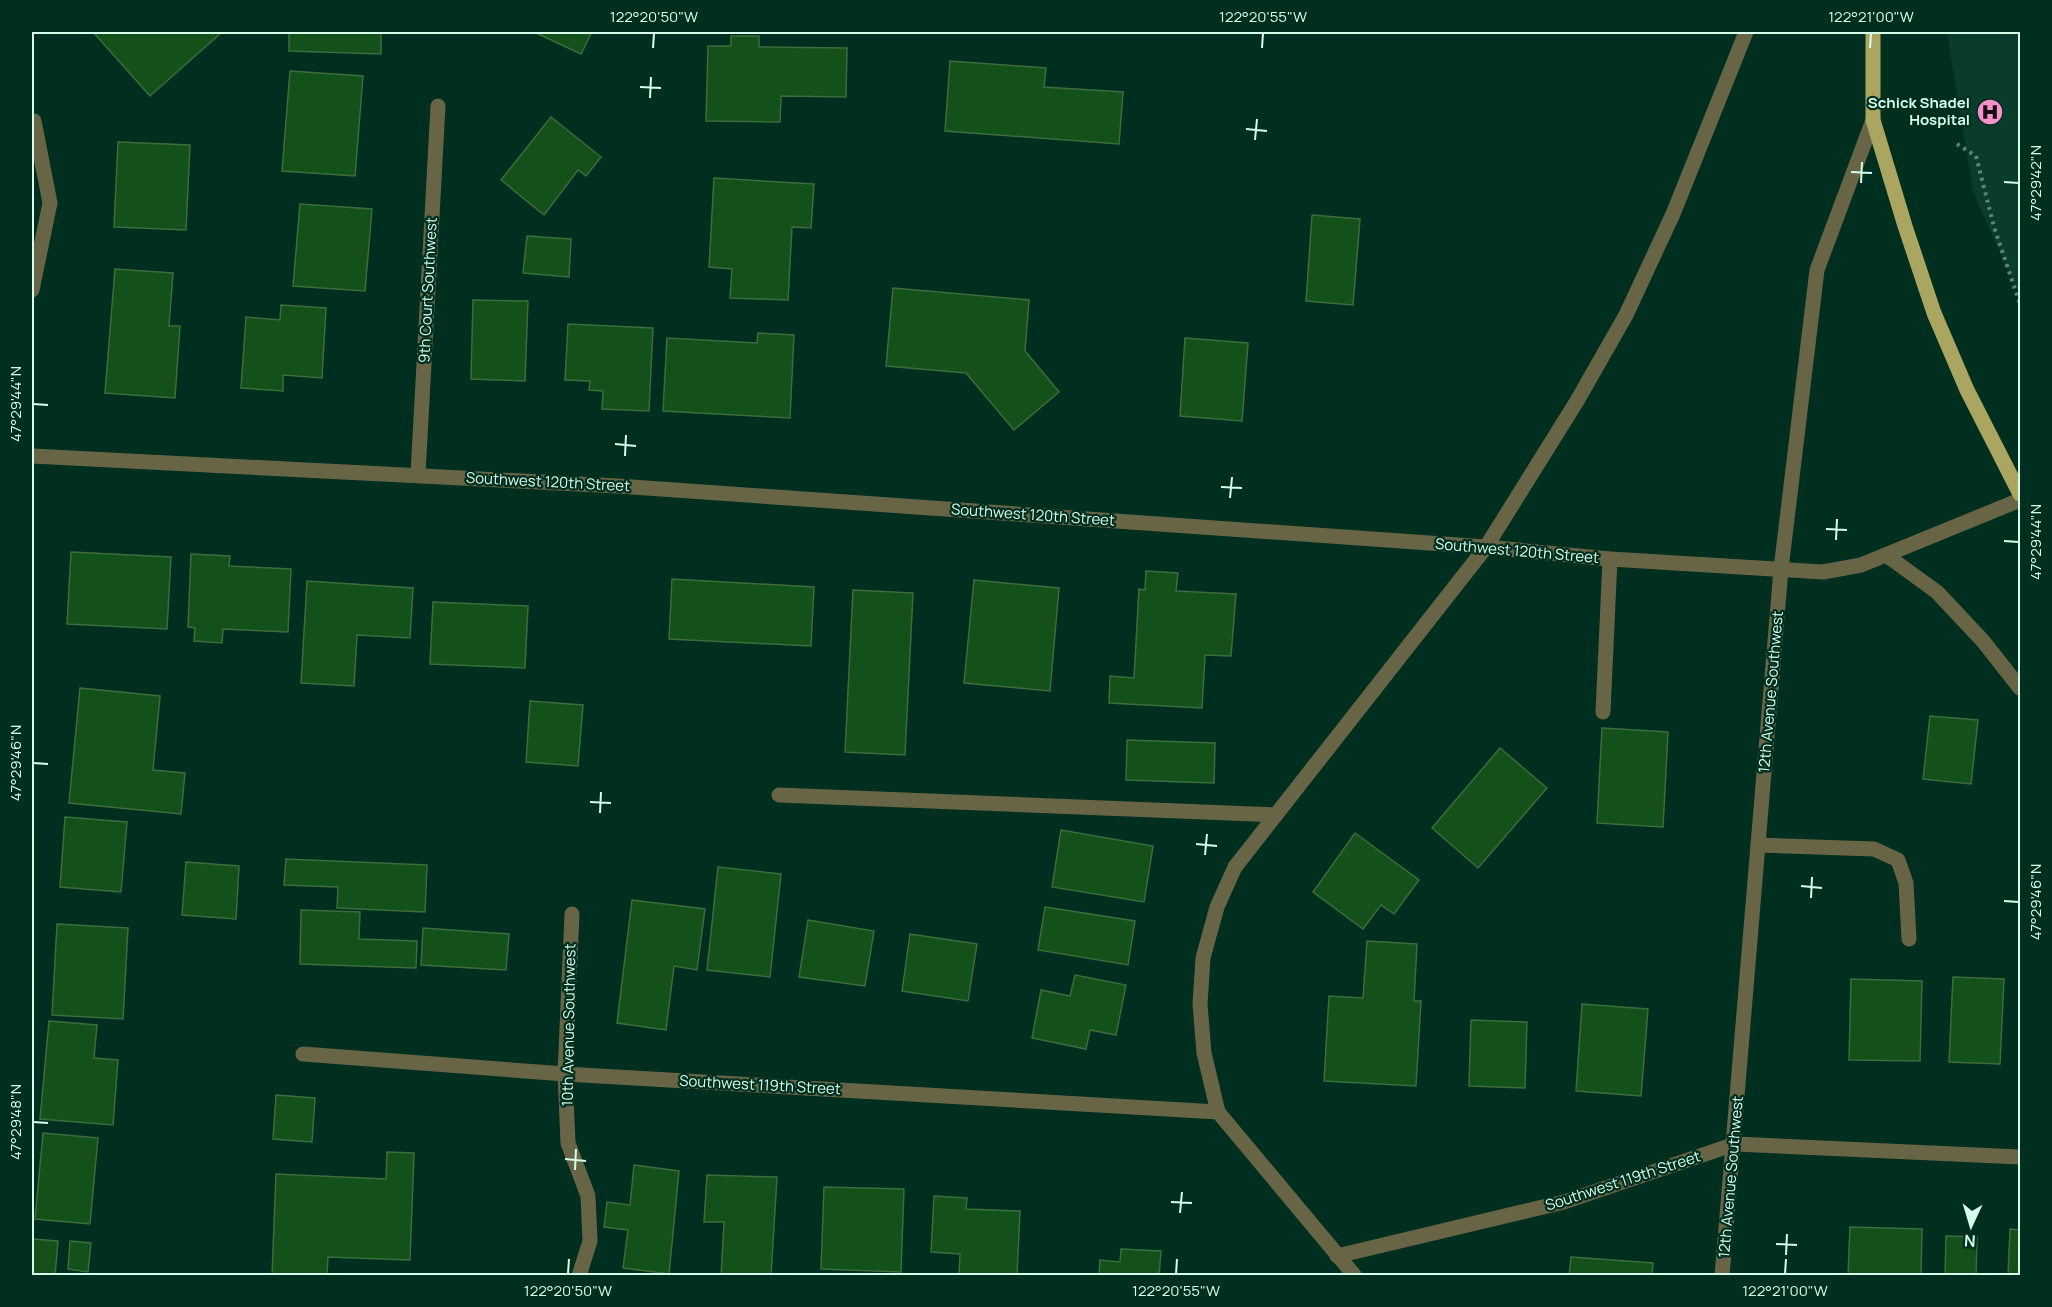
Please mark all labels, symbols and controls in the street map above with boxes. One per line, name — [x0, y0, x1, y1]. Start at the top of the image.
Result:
text: 122°20'50"W — [610, 6, 698, 27]
text: 122°20'55"W — [1219, 6, 1307, 27]
text: 122°21'00"W — [1828, 6, 1914, 27]
place label: Schick Shadel Hospital — [1868, 92, 1970, 130]
hospital icon: Schick Shadel Hospital — [1975, 97, 2005, 127]
text: 47°29'42"N — [2025, 145, 2046, 221]
street label: 9th Court Southwest — [413, 217, 442, 363]
text: 47°29'44"N — [5, 366, 26, 442]
street label: Southwest 120th Street — [465, 467, 631, 496]
street label: Southwest 120th Street — [950, 498, 1116, 531]
text: 47°29'44"N — [2025, 504, 2046, 580]
street label: Southwest 120th Street — [1434, 533, 1600, 568]
street label: 12th Avenue Southwest — [1753, 610, 1788, 774]
text: 47°29'46"N — [5, 725, 26, 801]
text: 47°29'46"N — [2025, 864, 2046, 940]
street label: 10th Avenue Southwest — [557, 943, 580, 1107]
street label: Southwest 119th Street — [679, 1070, 841, 1099]
text: 47°29'48"N — [5, 1084, 26, 1160]
street label: 12th Avenue Southwest — [1713, 1095, 1748, 1259]
street label: Southwest 119th Street — [1543, 1146, 1703, 1216]
north arrow — [1941, 1196, 2001, 1256]
text: N — [1963, 1230, 1976, 1252]
text: 122°20'50"W — [524, 1280, 612, 1301]
text: 122°20'55"W — [1132, 1280, 1220, 1301]
text: 122°21'00"W — [1742, 1280, 1828, 1301]

